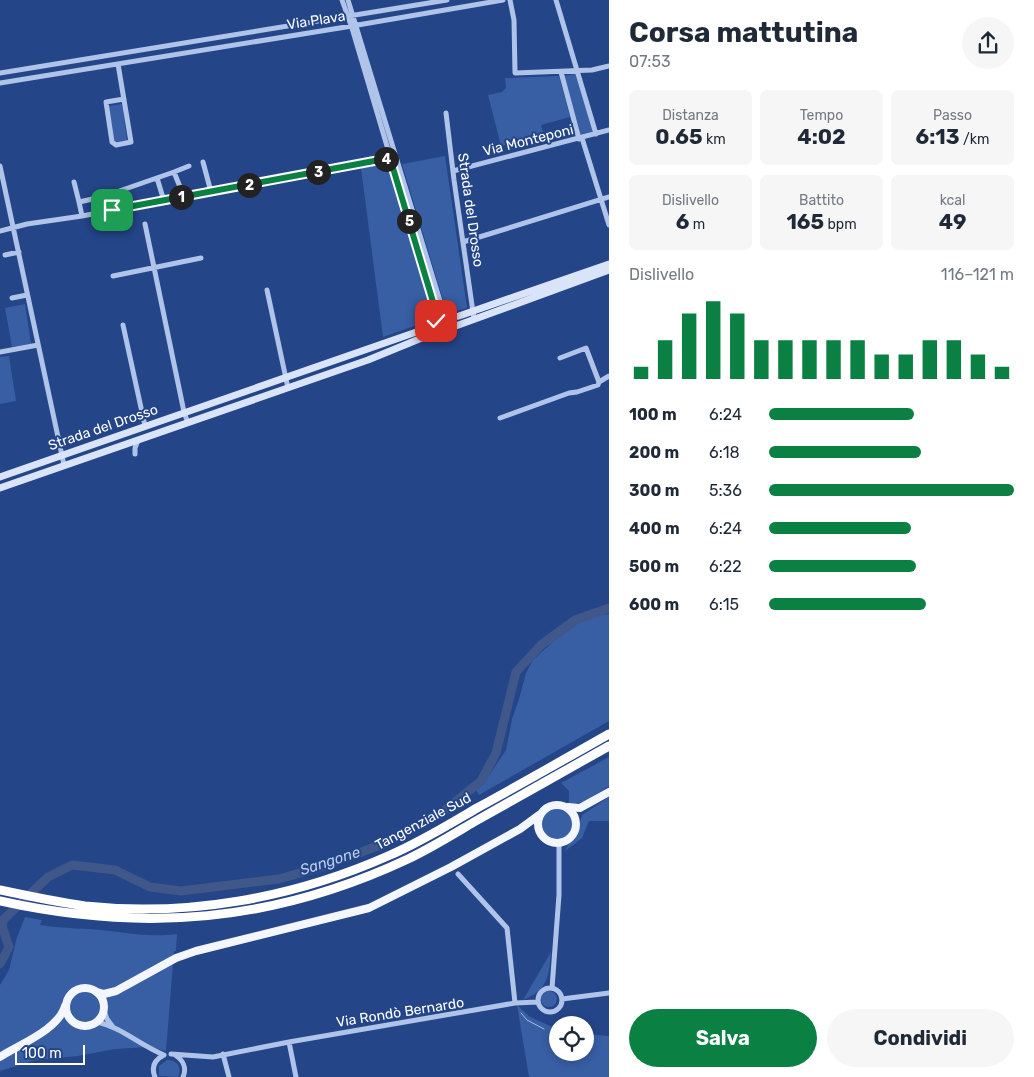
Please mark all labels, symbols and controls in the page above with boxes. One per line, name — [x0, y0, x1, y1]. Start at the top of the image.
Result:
street label: Via Plava — [286, 7, 346, 33]
text: Corsa mattutina — [629, 16, 858, 49]
button: share — [962, 17, 1014, 69]
text: 07:53 — [629, 52, 671, 71]
text: Distanza — [662, 107, 719, 124]
text: Tempo — [800, 107, 843, 124]
text: Passo — [933, 107, 972, 124]
street label: Via Monteponi — [481, 121, 575, 160]
text: 0.65 — [655, 124, 703, 149]
text: 4:02 — [797, 124, 846, 149]
text: 6:13 — [916, 124, 960, 149]
text: km — [703, 131, 726, 148]
text: /km — [960, 131, 989, 148]
pin: 4 — [374, 146, 398, 172]
text: 4 — [382, 151, 391, 168]
street label: Strada del Drosso — [454, 152, 487, 268]
pin: 3 — [306, 160, 330, 184]
text: 3 — [314, 164, 323, 181]
pin: 2 — [236, 172, 262, 198]
text: 2 — [245, 177, 254, 194]
pin: 1 — [168, 184, 194, 210]
pin — [91, 189, 133, 231]
text: 1 — [178, 189, 185, 206]
text: Dislivello — [662, 192, 719, 209]
text: Battito — [799, 192, 844, 209]
text: kcal — [940, 192, 965, 209]
icon: arrive — [98, 196, 126, 224]
pin: 5 — [396, 208, 422, 234]
text: 6 — [676, 209, 689, 234]
text: 165 — [786, 209, 824, 234]
text: 49 — [939, 209, 966, 234]
text: 5 — [405, 213, 414, 230]
text: m — [689, 216, 705, 233]
text: bpm — [824, 216, 857, 233]
text: Dislivello — [629, 265, 694, 284]
text: 116–121 m — [941, 265, 1014, 284]
pin — [415, 300, 457, 342]
icon: check — [422, 307, 450, 335]
street label: Strada del Drosso — [46, 401, 160, 454]
text: 100 m — [629, 405, 677, 424]
text: 6:24 — [709, 405, 742, 424]
text: 200 m — [629, 443, 679, 462]
text: 6:18 — [709, 443, 740, 462]
text: 300 m — [629, 481, 679, 500]
text: 5:36 — [709, 481, 742, 500]
text: 400 m — [629, 519, 680, 538]
text: 6:24 — [709, 519, 742, 538]
text: 500 m — [629, 557, 679, 576]
text: 6:22 — [709, 557, 742, 576]
text: 600 m — [629, 595, 679, 614]
text: 6:15 — [709, 595, 739, 614]
street label: Tangenziale Sud — [372, 789, 474, 854]
water label: Sangone — [298, 843, 363, 879]
street label: Via Rondò Bernardo — [335, 994, 465, 1031]
button: Salva — [629, 1009, 817, 1067]
button: Condividi — [827, 1009, 1014, 1067]
map controls — [549, 1016, 594, 1061]
button: locate — [549, 1016, 594, 1061]
scale bar — [15, 1042, 85, 1065]
text: 100 m — [22, 1045, 62, 1062]

